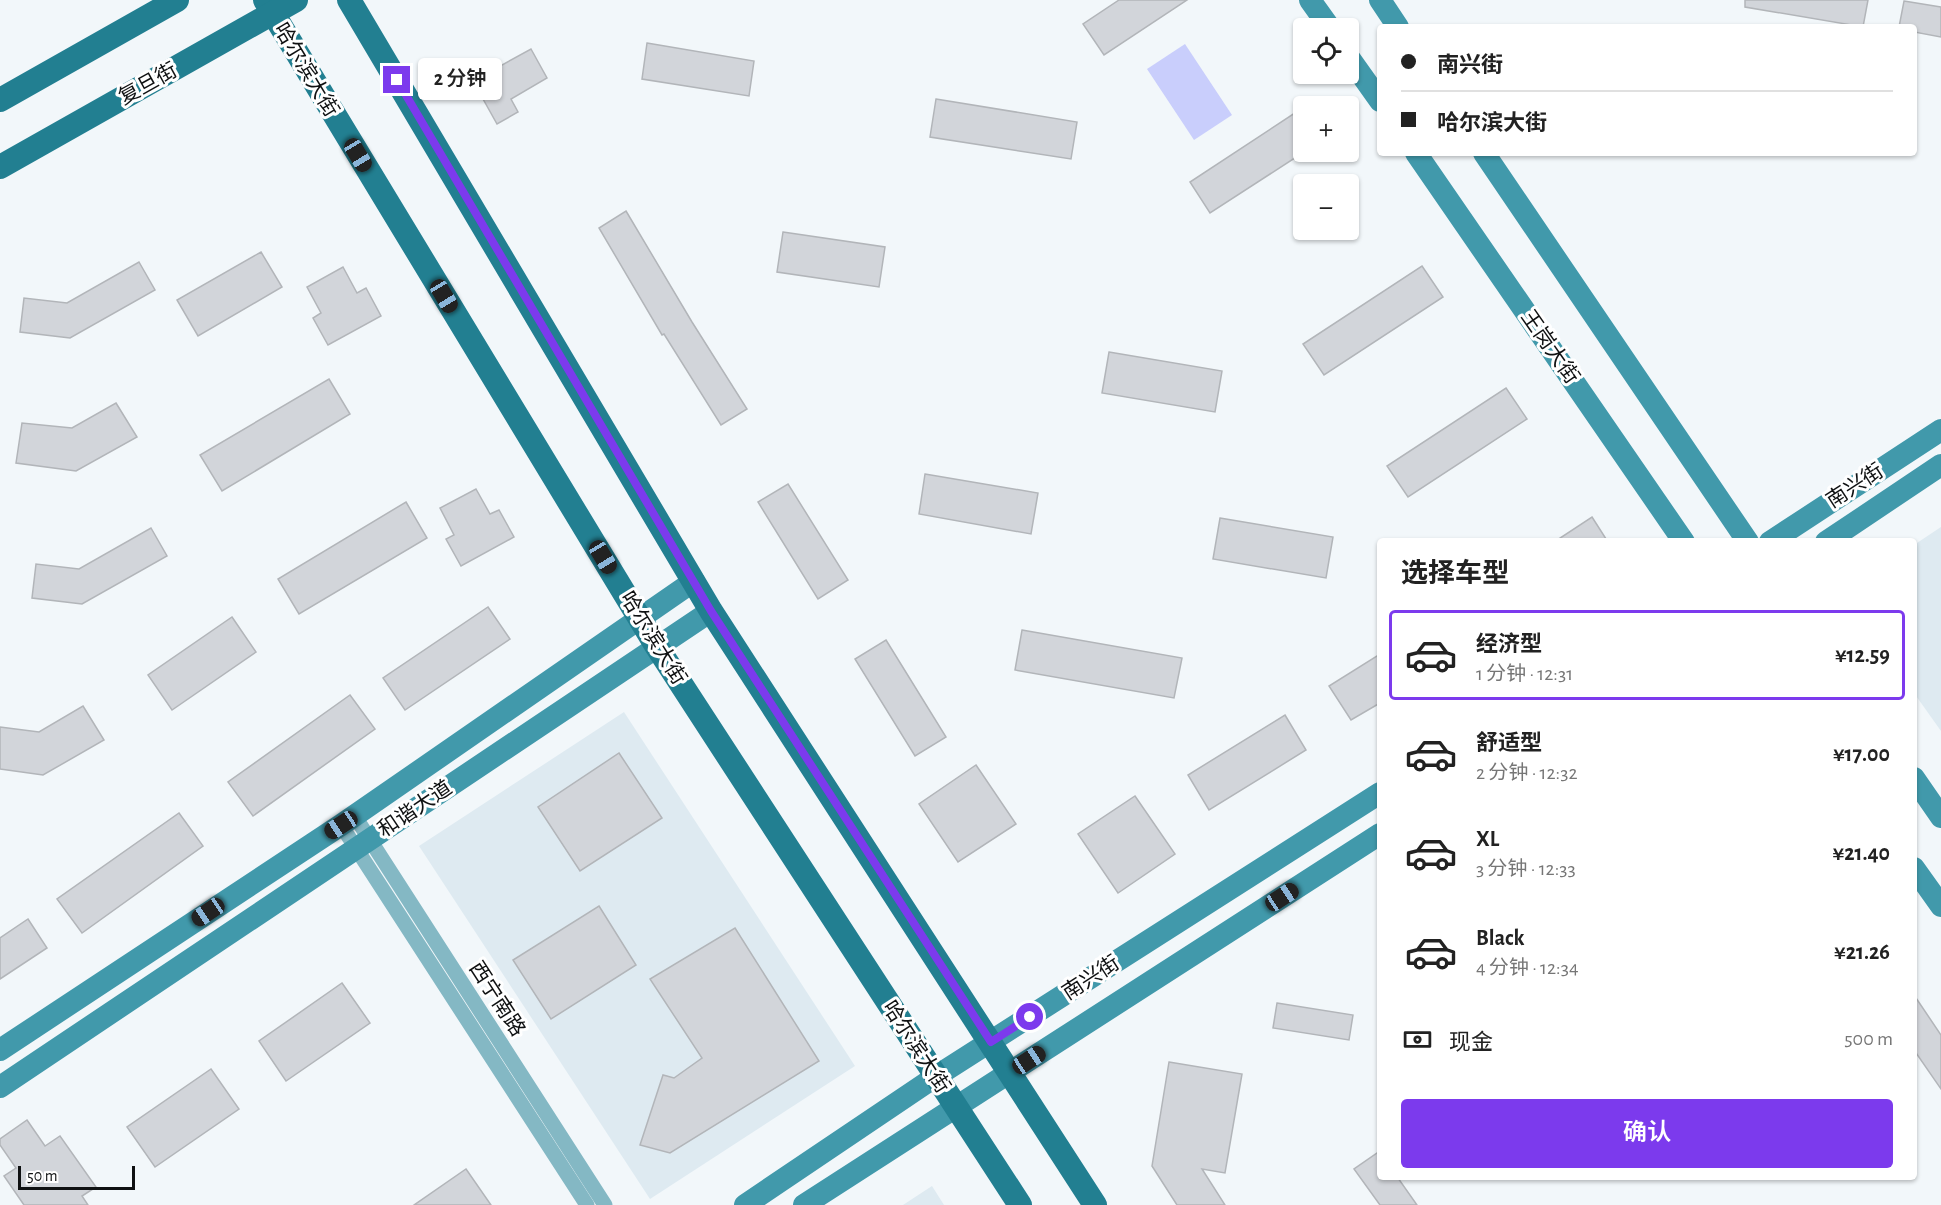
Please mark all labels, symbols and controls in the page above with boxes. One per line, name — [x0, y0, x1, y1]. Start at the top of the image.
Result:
map controls — [1293, 18, 1359, 240]
button: locate — [1293, 18, 1359, 84]
street label: 哈尔滨大街 — [270, 19, 343, 120]
text: 南兴街 — [1437, 54, 1503, 76]
street label: 复旦街 — [115, 59, 181, 108]
callout: 2 分钟 — [418, 59, 502, 101]
route end — [383, 66, 410, 93]
text: 2 分钟 — [434, 69, 486, 89]
button: + — [1293, 96, 1359, 162]
text: 哈尔滨大街 — [1437, 112, 1547, 134]
car — [341, 135, 375, 175]
button: − — [1293, 174, 1359, 240]
car — [427, 276, 461, 316]
street label: 王岗大街 — [1517, 306, 1584, 387]
street label: 南兴街 — [1822, 459, 1887, 512]
car — [586, 537, 620, 577]
text: 选择车型 — [1401, 560, 1509, 587]
street label: 哈尔滨大街 — [616, 587, 691, 688]
icon: car — [1404, 628, 1458, 682]
text: 经济型 — [1476, 633, 1542, 655]
text: ¥12.59 — [1835, 644, 1890, 666]
text: 1 分钟 · 12:31 — [1476, 664, 1573, 684]
icon: car — [1404, 727, 1458, 781]
text: 舒适型 — [1476, 732, 1542, 754]
text: ¥17.00 — [1833, 743, 1890, 765]
text: 2 分钟 · 12:32 — [1476, 763, 1577, 783]
street label: 和谐大道 — [374, 776, 456, 841]
car — [321, 808, 361, 842]
icon: car — [1404, 826, 1458, 880]
text: XL — [1476, 828, 1499, 850]
text: ¥21.40 — [1833, 842, 1890, 864]
text: 3 分钟 · 12:33 — [1476, 859, 1576, 879]
car — [1262, 880, 1302, 914]
car — [188, 894, 228, 930]
icon: car — [1404, 925, 1458, 979]
text: Black — [1476, 927, 1524, 949]
text: ¥21.26 — [1834, 941, 1890, 963]
street label: 南兴街 — [1058, 951, 1123, 1004]
street label: 西宁南路 — [465, 958, 530, 1040]
text: 4 分钟 · 12:34 — [1476, 958, 1579, 978]
street label: 哈尔滨大街 — [879, 997, 954, 1097]
route start — [1016, 1003, 1043, 1030]
icon: cash — [1401, 1023, 1434, 1056]
text: 500 m — [1844, 1029, 1893, 1049]
text: 现金 — [1449, 1031, 1493, 1053]
car — [1009, 1043, 1049, 1077]
button: 确认 — [1401, 1099, 1893, 1168]
scale bar — [18, 1163, 135, 1190]
text: 50 m — [27, 1168, 58, 1184]

